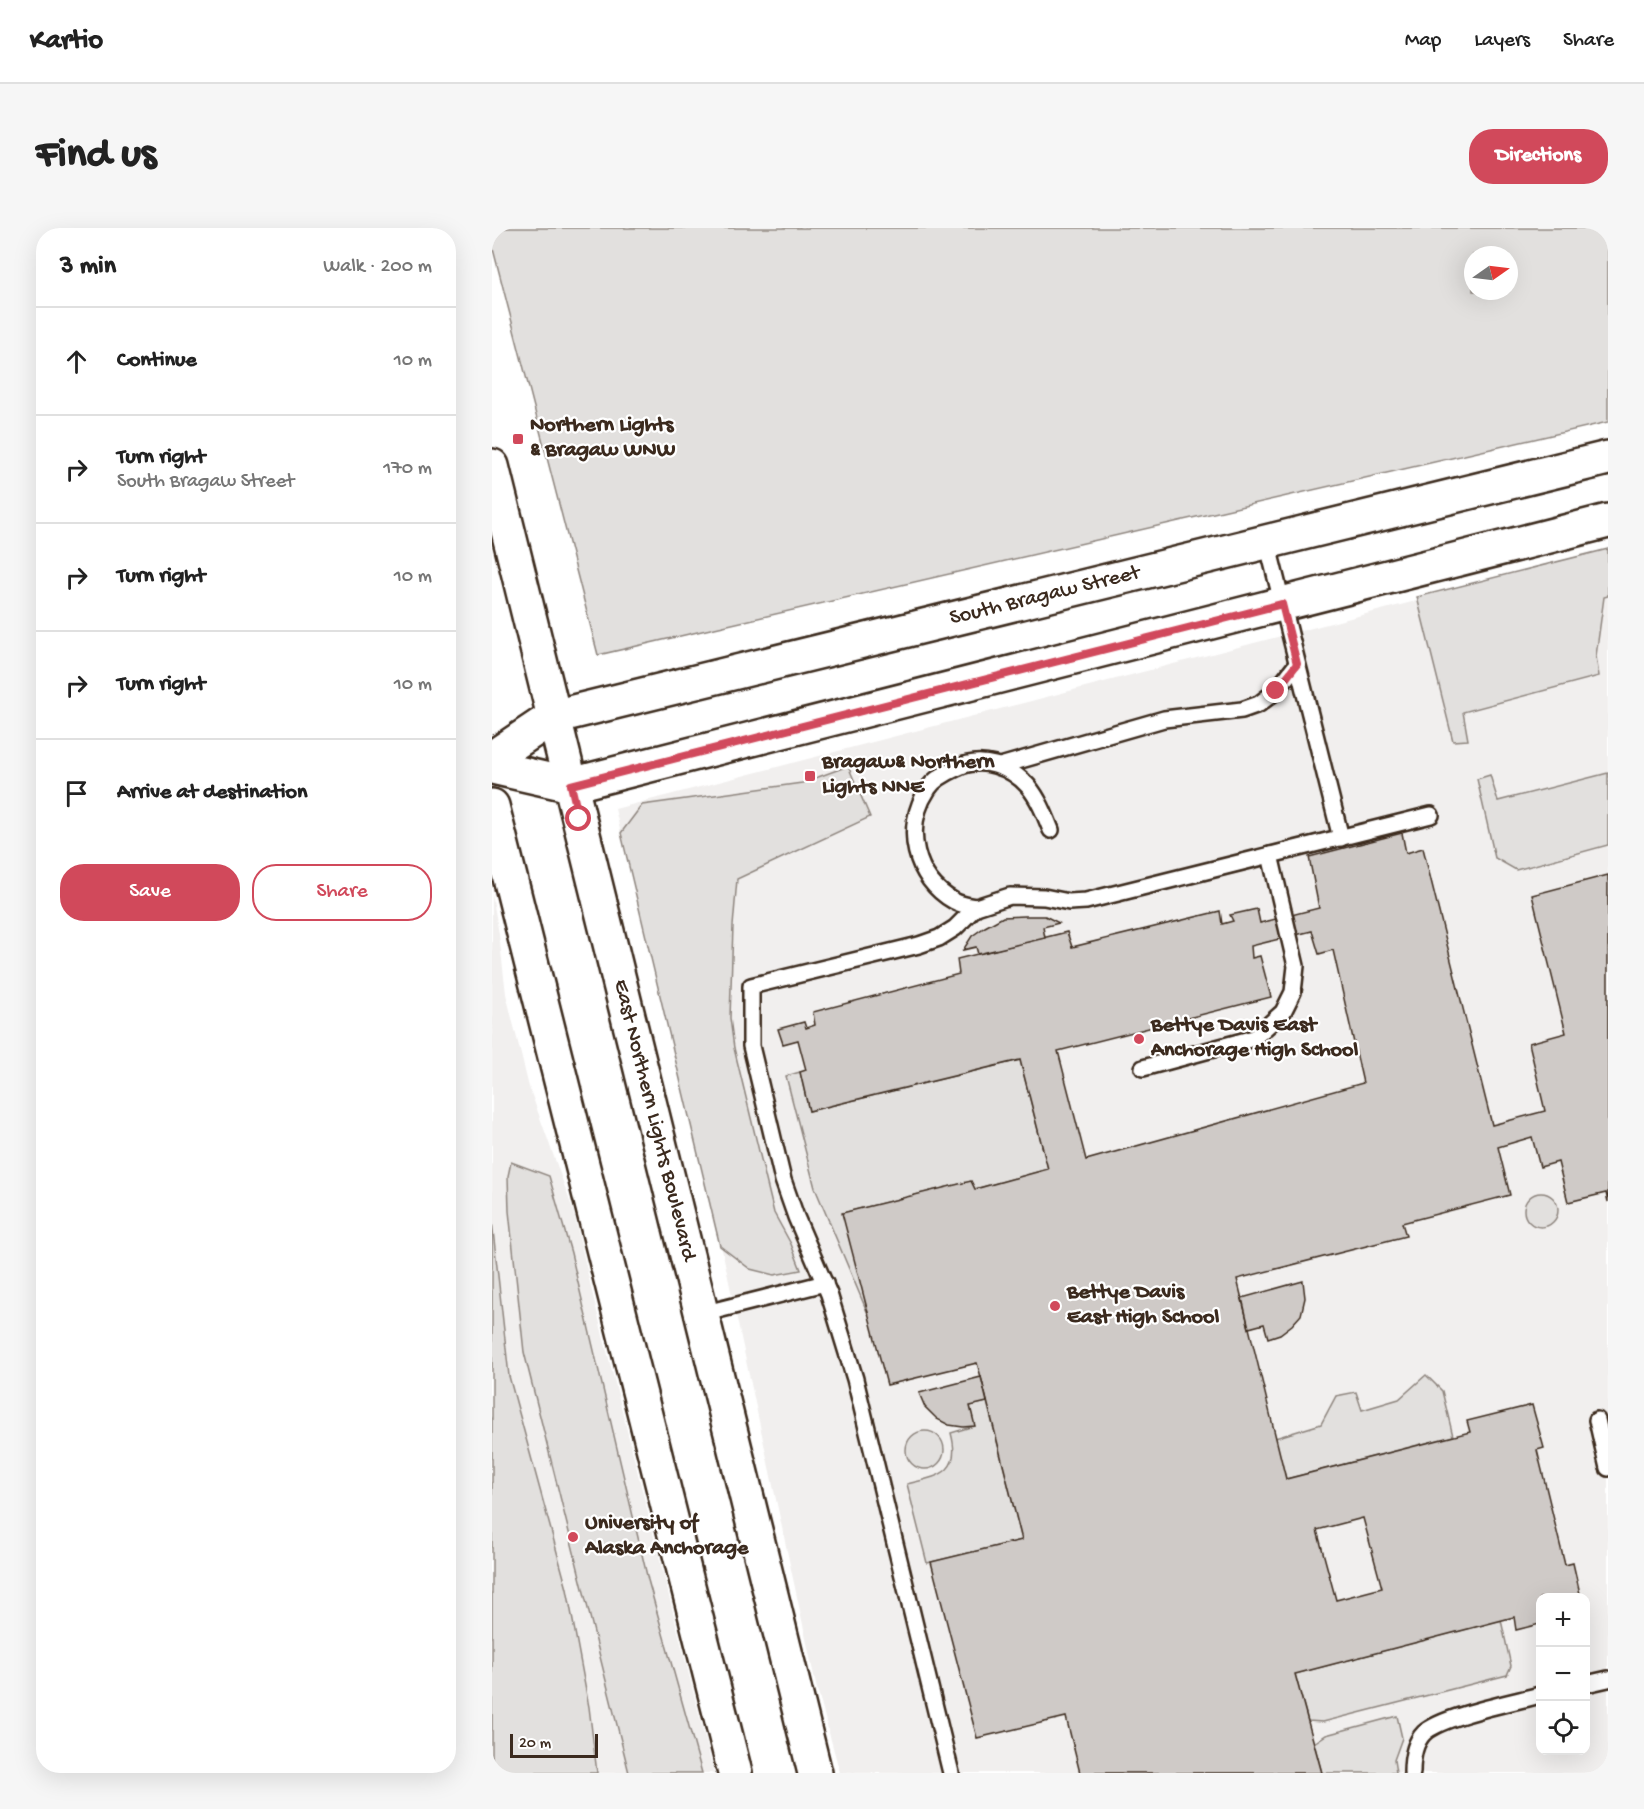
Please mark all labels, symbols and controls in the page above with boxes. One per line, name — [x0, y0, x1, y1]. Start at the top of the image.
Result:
text: Kartio — [30, 25, 103, 58]
text: Map — [1405, 29, 1441, 54]
text: Layers — [1474, 29, 1530, 54]
text: Share — [1563, 29, 1614, 54]
button: Directions — [1469, 129, 1608, 184]
text: Find us — [36, 132, 156, 181]
north arrow — [1464, 246, 1518, 300]
text: 3 min — [60, 252, 116, 283]
text: Walk · 200 m — [323, 256, 432, 279]
icon: ahead — [60, 345, 93, 378]
text: Continue — [117, 348, 197, 374]
text: 10 m — [394, 350, 432, 373]
place label: Northern Lights & Bragaw WNW — [530, 413, 676, 464]
marker: Northern Lights & Bragaw WNW — [511, 432, 525, 446]
text: Turn right — [117, 445, 205, 471]
icon: right — [60, 453, 93, 486]
text: 170 m — [383, 458, 432, 481]
text: South Bragaw Street — [117, 471, 294, 494]
street label: South Bragaw Street — [947, 560, 1145, 632]
icon: right — [60, 561, 93, 594]
text: Turn right — [117, 564, 205, 590]
text: 10 m — [394, 566, 432, 589]
icon: right — [60, 669, 93, 702]
text: Turn right — [117, 672, 205, 698]
text: 10 m — [394, 674, 432, 697]
route end — [1262, 677, 1288, 703]
place label: Bragaw& Northern Lights NNE — [821, 750, 995, 801]
marker: Bragaw& Northern Lights NNE — [803, 769, 817, 783]
icon: arrive — [60, 777, 93, 810]
text: Arrive at destination — [117, 780, 307, 806]
route start — [565, 805, 591, 831]
button: Save — [60, 864, 240, 921]
button: Share — [252, 864, 432, 921]
street label: East Northern Lights Boulevard — [606, 977, 701, 1266]
place label: Bettye Davis East Anchorage High School — [1150, 1013, 1358, 1064]
marker: Bettye Davis East Anchorage High School — [1132, 1032, 1146, 1046]
place label: Bettye Davis East High School — [1066, 1280, 1219, 1331]
marker: Bettye Davis East High School — [1048, 1299, 1062, 1313]
place label: University of Alaska Anchorage — [584, 1511, 749, 1562]
marker: University of Alaska Anchorage — [566, 1530, 580, 1544]
map controls — [1536, 1593, 1590, 1755]
button: + — [1536, 1593, 1590, 1647]
button: − — [1536, 1647, 1590, 1701]
button: locate — [1536, 1701, 1590, 1755]
scale bar — [510, 1731, 598, 1758]
text: 20 m — [519, 1735, 551, 1754]

